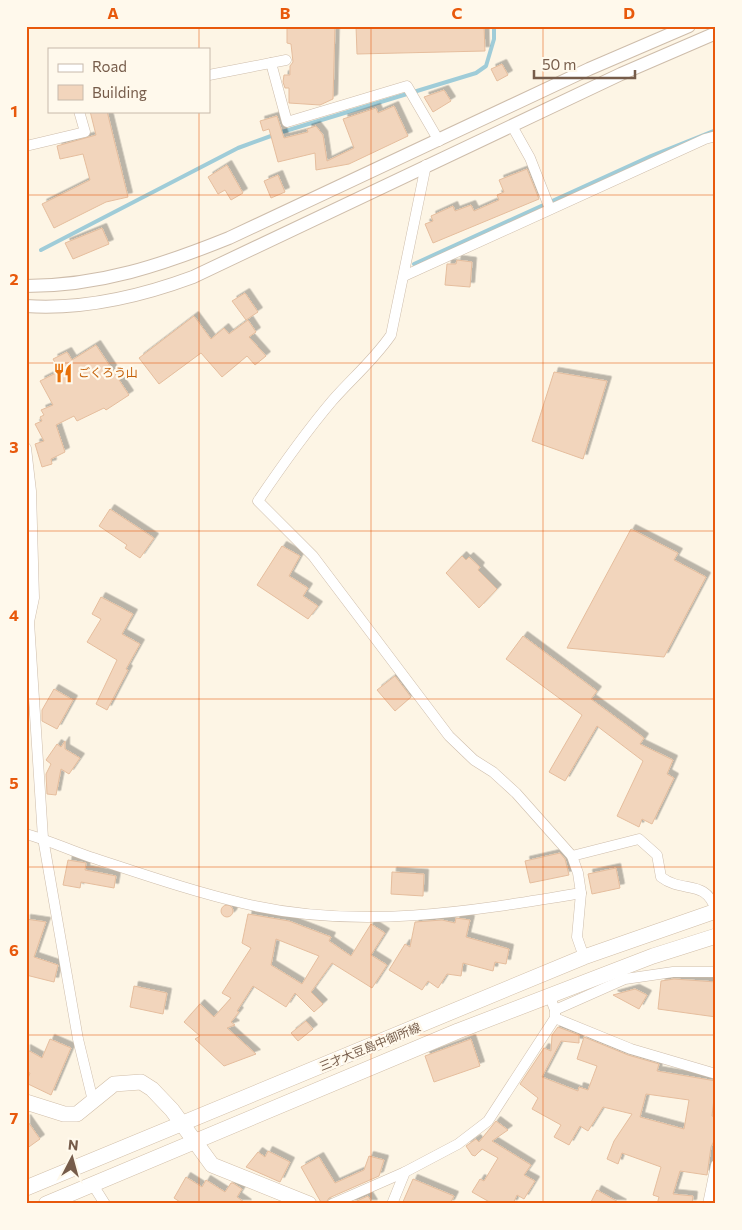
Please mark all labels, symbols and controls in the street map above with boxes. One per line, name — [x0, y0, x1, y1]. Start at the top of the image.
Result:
text: A — [107, 3, 119, 22]
text: B — [280, 3, 291, 22]
text: C — [452, 3, 463, 22]
text: D — [623, 3, 635, 22]
legend — [48, 48, 210, 112]
scale bar — [534, 48, 636, 80]
text: 50 m — [542, 55, 576, 73]
text: Road — [92, 57, 127, 75]
text: Building — [92, 83, 147, 101]
text: 1 — [10, 101, 18, 120]
text: 2 — [9, 269, 19, 288]
restaurant icon: ごくろう山 — [52, 362, 74, 384]
place label: ごくろう山 — [78, 365, 138, 379]
text: 3 — [9, 437, 19, 456]
text: 4 — [9, 605, 19, 624]
text: 5 — [9, 773, 19, 792]
text: 6 — [9, 940, 19, 959]
street label: 三才大豆島中御所線 — [317, 1019, 422, 1073]
text: 7 — [10, 1108, 19, 1127]
north arrow — [48, 1132, 98, 1182]
text: N — [67, 1136, 80, 1154]

